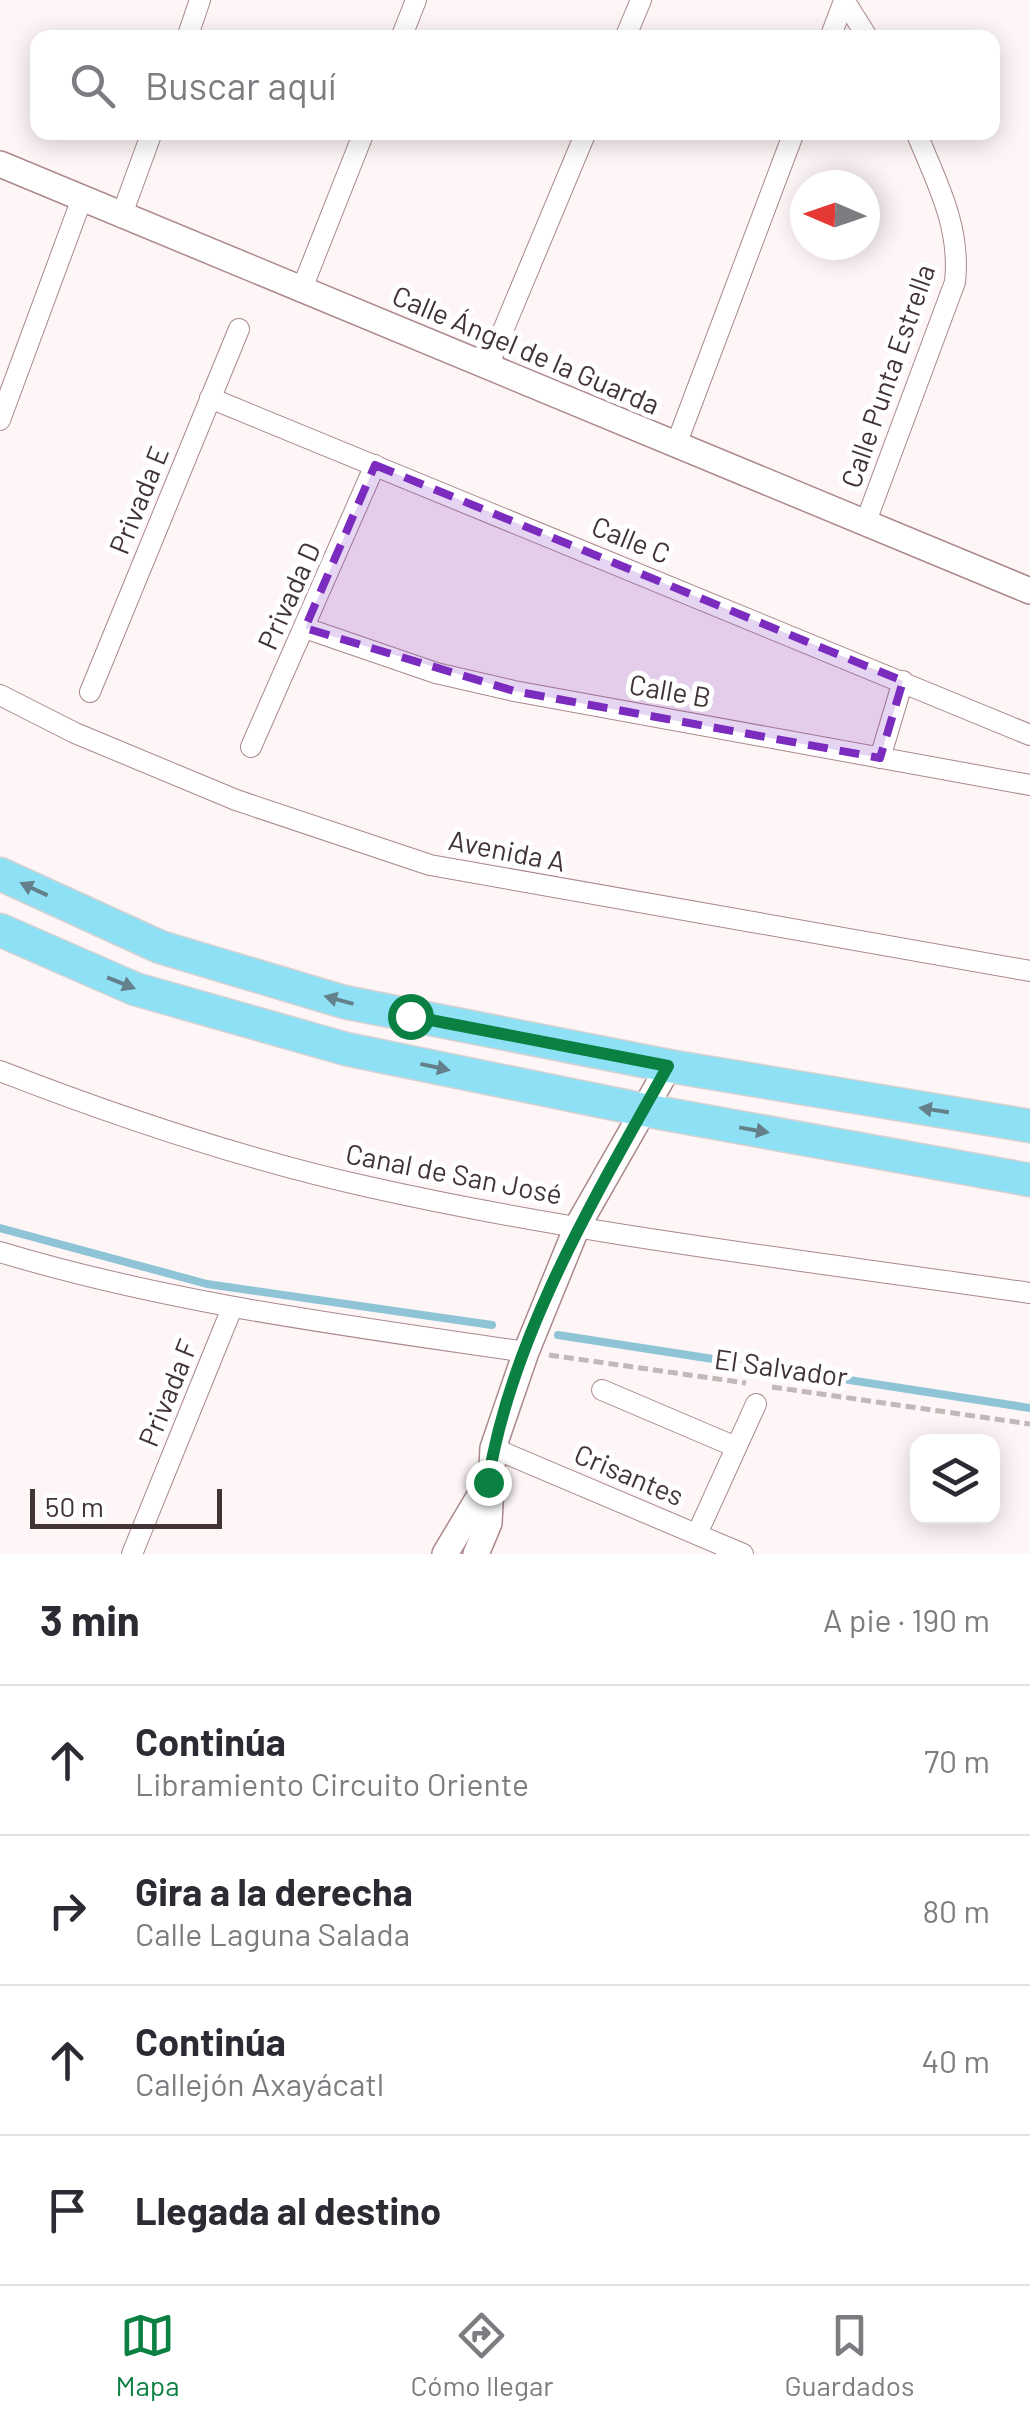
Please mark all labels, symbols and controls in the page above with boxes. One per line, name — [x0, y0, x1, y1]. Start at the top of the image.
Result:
search box — [30, 30, 1000, 140]
icon: search — [65, 58, 120, 113]
text: Buscar aquí — [145, 62, 336, 108]
north arrow — [790, 170, 880, 260]
street label: Calle Punta Estrella — [833, 259, 941, 492]
street label: Calle Ángel de la Guarda — [388, 277, 665, 421]
street label: Privada E — [101, 441, 175, 559]
street label: Calle C — [587, 508, 676, 570]
street label: Privada D — [249, 537, 327, 654]
street label: Calle B — [627, 666, 714, 714]
street label: Avenida A — [446, 822, 569, 878]
one-way arrow — [19, 881, 48, 898]
one-way arrow — [106, 975, 136, 991]
one-way arrow — [323, 992, 354, 1008]
route start — [388, 994, 434, 1040]
one-way arrow — [420, 1060, 451, 1076]
one-way arrow — [918, 1102, 949, 1117]
one-way arrow — [738, 1123, 770, 1138]
street label: Canal de San José — [343, 1135, 565, 1211]
street label: Privada F — [130, 1334, 204, 1451]
street label: El Salvador — [712, 1341, 850, 1393]
map controls — [910, 1434, 1000, 1524]
button: layers — [910, 1434, 1000, 1524]
street label: Crisantes — [570, 1436, 689, 1512]
route end — [466, 1460, 512, 1506]
scale bar — [30, 1484, 222, 1528]
text: 50 m — [45, 1489, 104, 1523]
text: 3 min — [40, 1594, 140, 1644]
text: A pie · 190 m — [823, 1600, 990, 1638]
text: Continúa — [135, 1718, 286, 1764]
icon: ahead — [40, 1733, 95, 1788]
text: 70 m — [924, 1741, 990, 1779]
text: Libramiento Circuito Oriente — [135, 1764, 529, 1802]
text: Gira a la derecha — [135, 1868, 413, 1914]
icon: right — [40, 1883, 95, 1938]
text: 80 m — [922, 1891, 990, 1929]
text: Calle Laguna Salada — [135, 1914, 410, 1952]
text: Continúa — [135, 2018, 286, 2064]
icon: ahead — [40, 2033, 95, 2088]
text: 40 m — [921, 2041, 990, 2079]
text: Callejón Axayácatl — [135, 2064, 384, 2102]
icon: arrive — [40, 2183, 95, 2238]
text: Llegada al destino — [135, 2187, 441, 2233]
tab: Mapa — [115, 2308, 180, 2402]
tab: Cómo llegar — [410, 2308, 554, 2402]
tab: Guardados — [784, 2308, 915, 2402]

